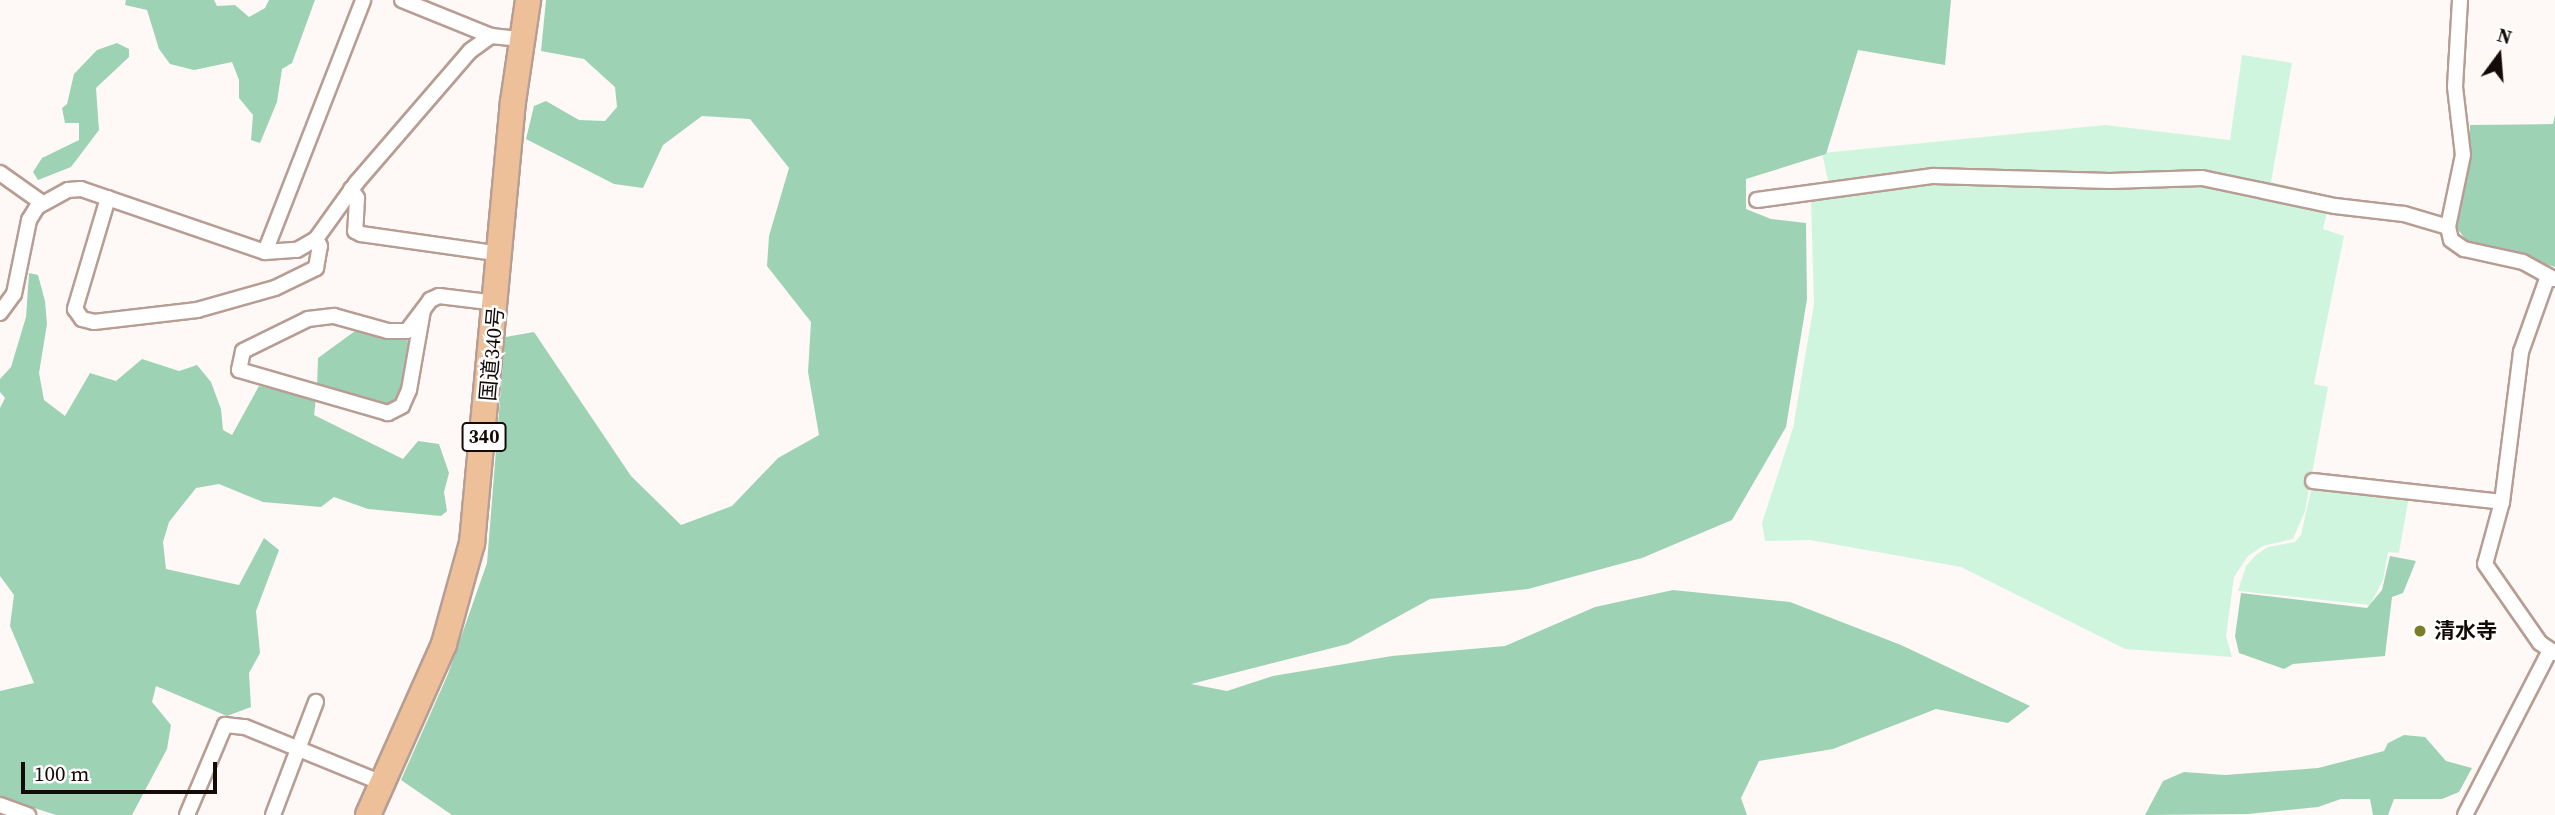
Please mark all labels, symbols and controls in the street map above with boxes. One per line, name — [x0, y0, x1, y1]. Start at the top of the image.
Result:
north arrow — [2464, 21, 2534, 91]
text: N — [2495, 21, 2515, 50]
street label: 国道340号 — [475, 306, 509, 402]
road number: 340 — [461, 422, 507, 452]
place label: 清水寺 — [2434, 618, 2497, 644]
marker: 清水寺 — [2412, 623, 2428, 639]
scale bar — [24, 748, 220, 792]
text: 100 m — [34, 759, 89, 788]

